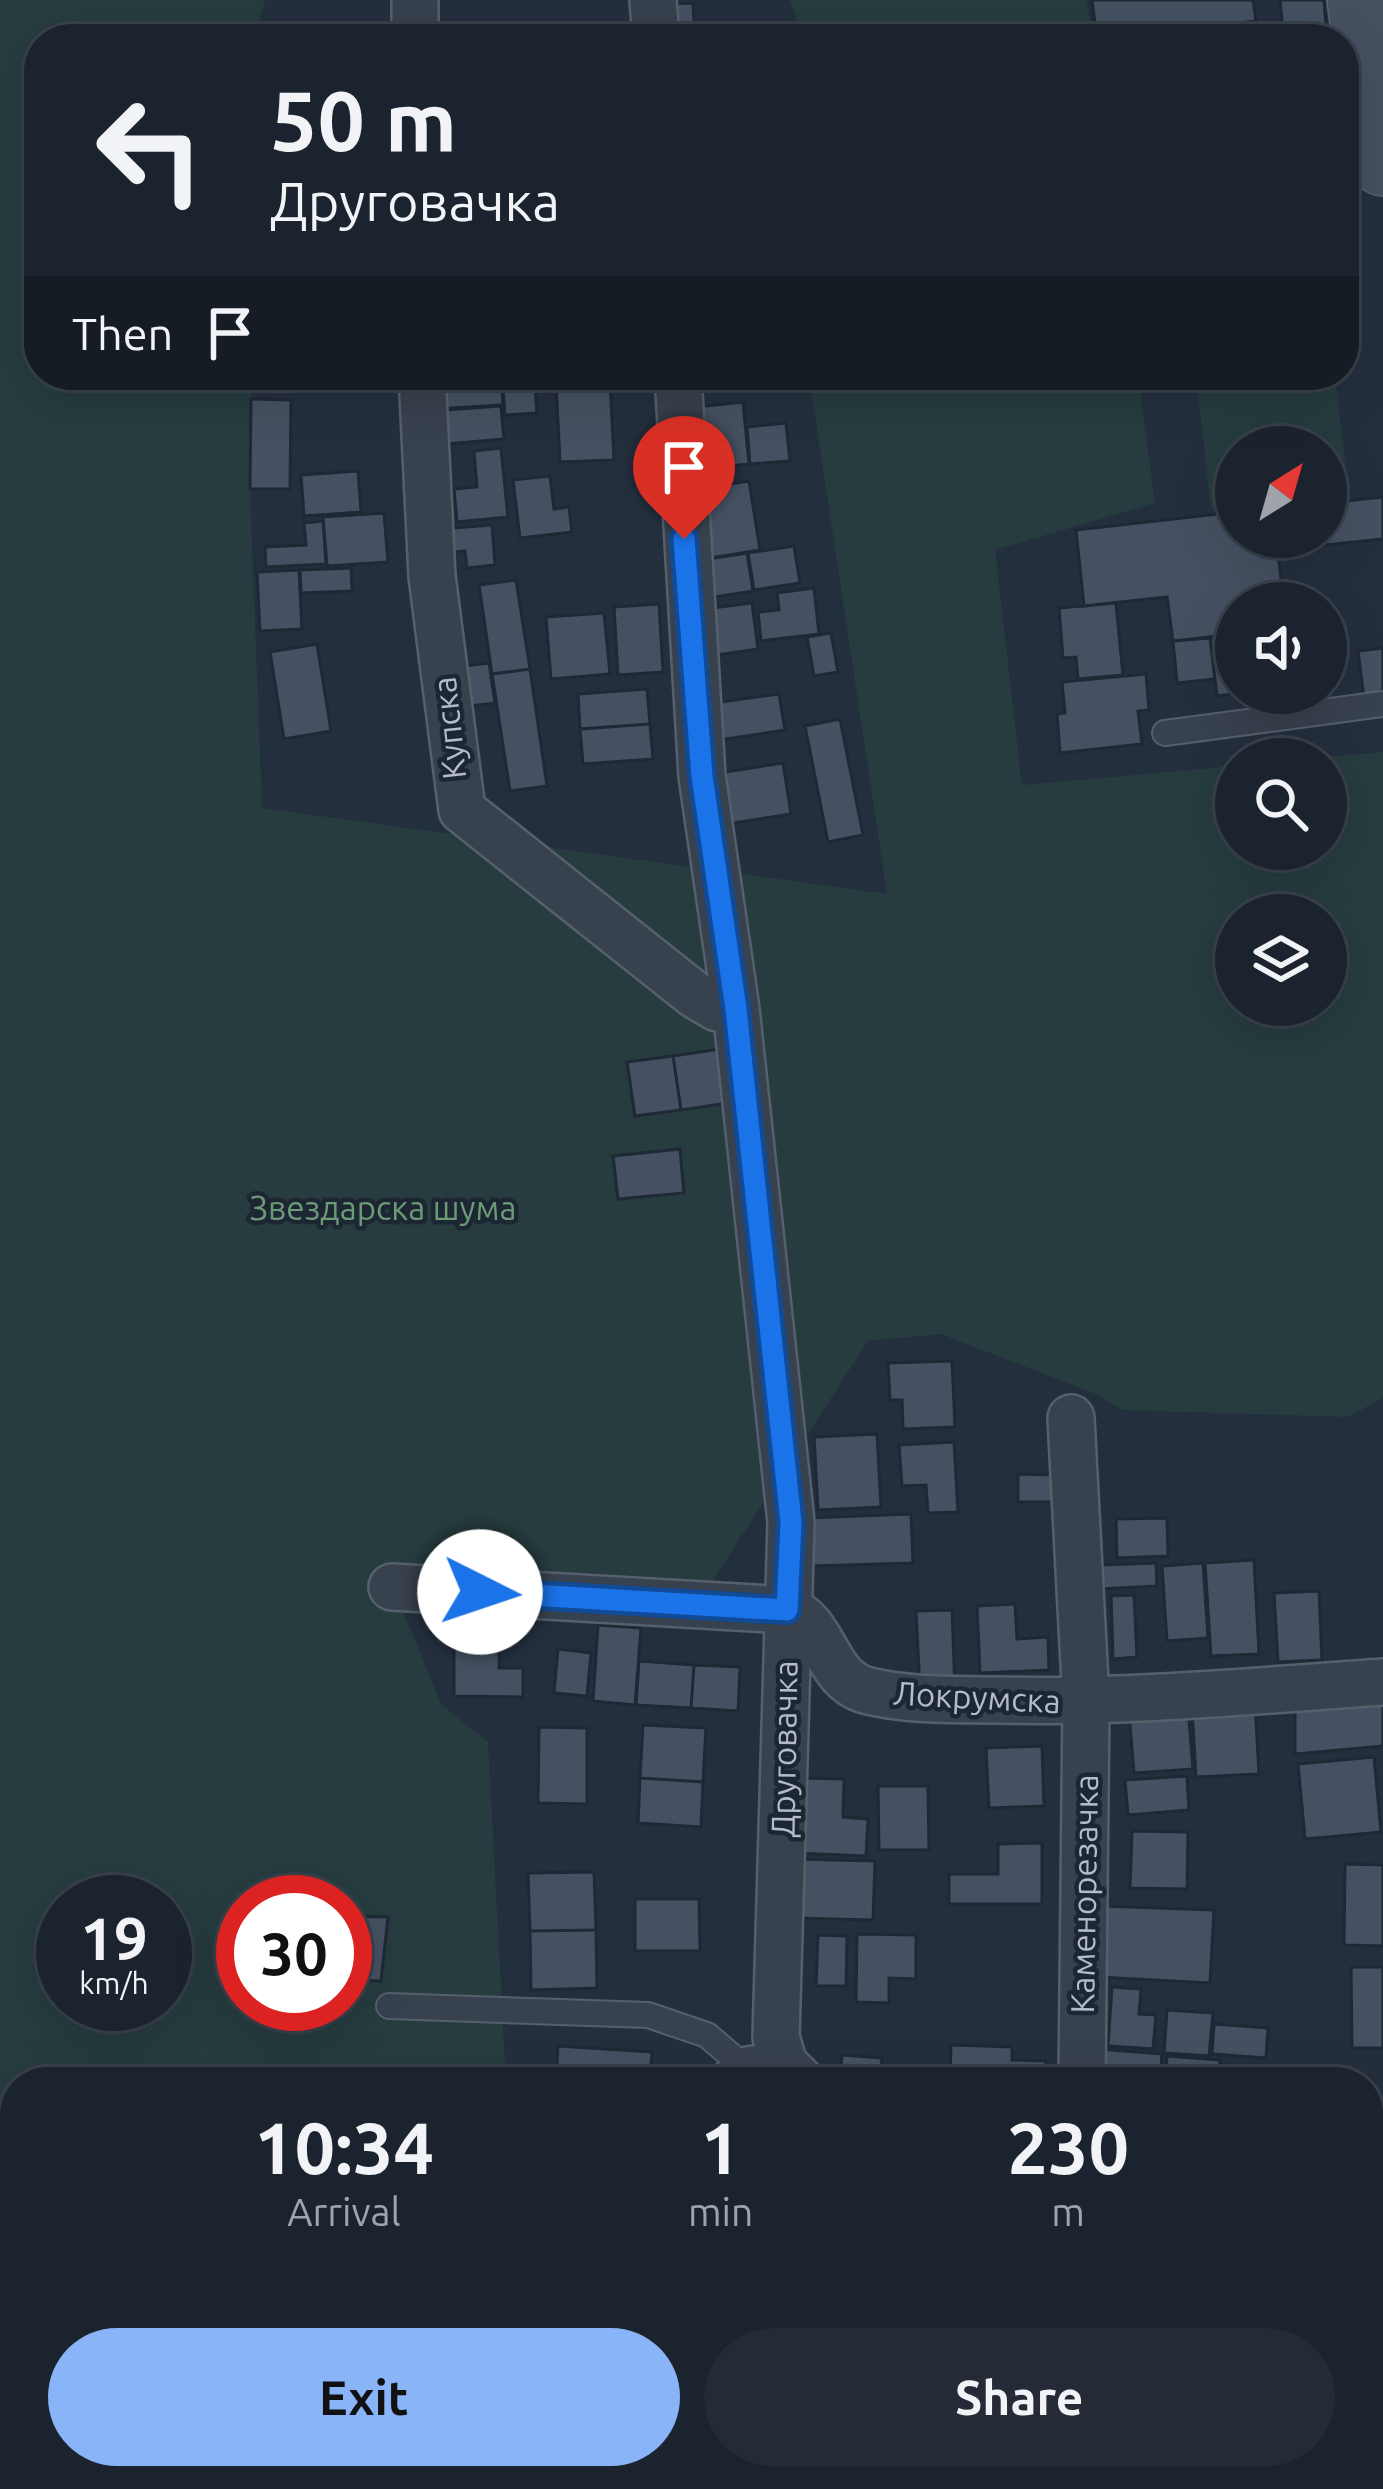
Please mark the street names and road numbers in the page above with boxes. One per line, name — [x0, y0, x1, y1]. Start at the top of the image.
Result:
street label: Купска — [425, 675, 472, 781]
street label: Друговачка — [763, 1660, 804, 1838]
street label: Локрумска — [892, 1674, 1062, 1719]
street label: Каменорезачка — [1063, 1774, 1104, 2014]

